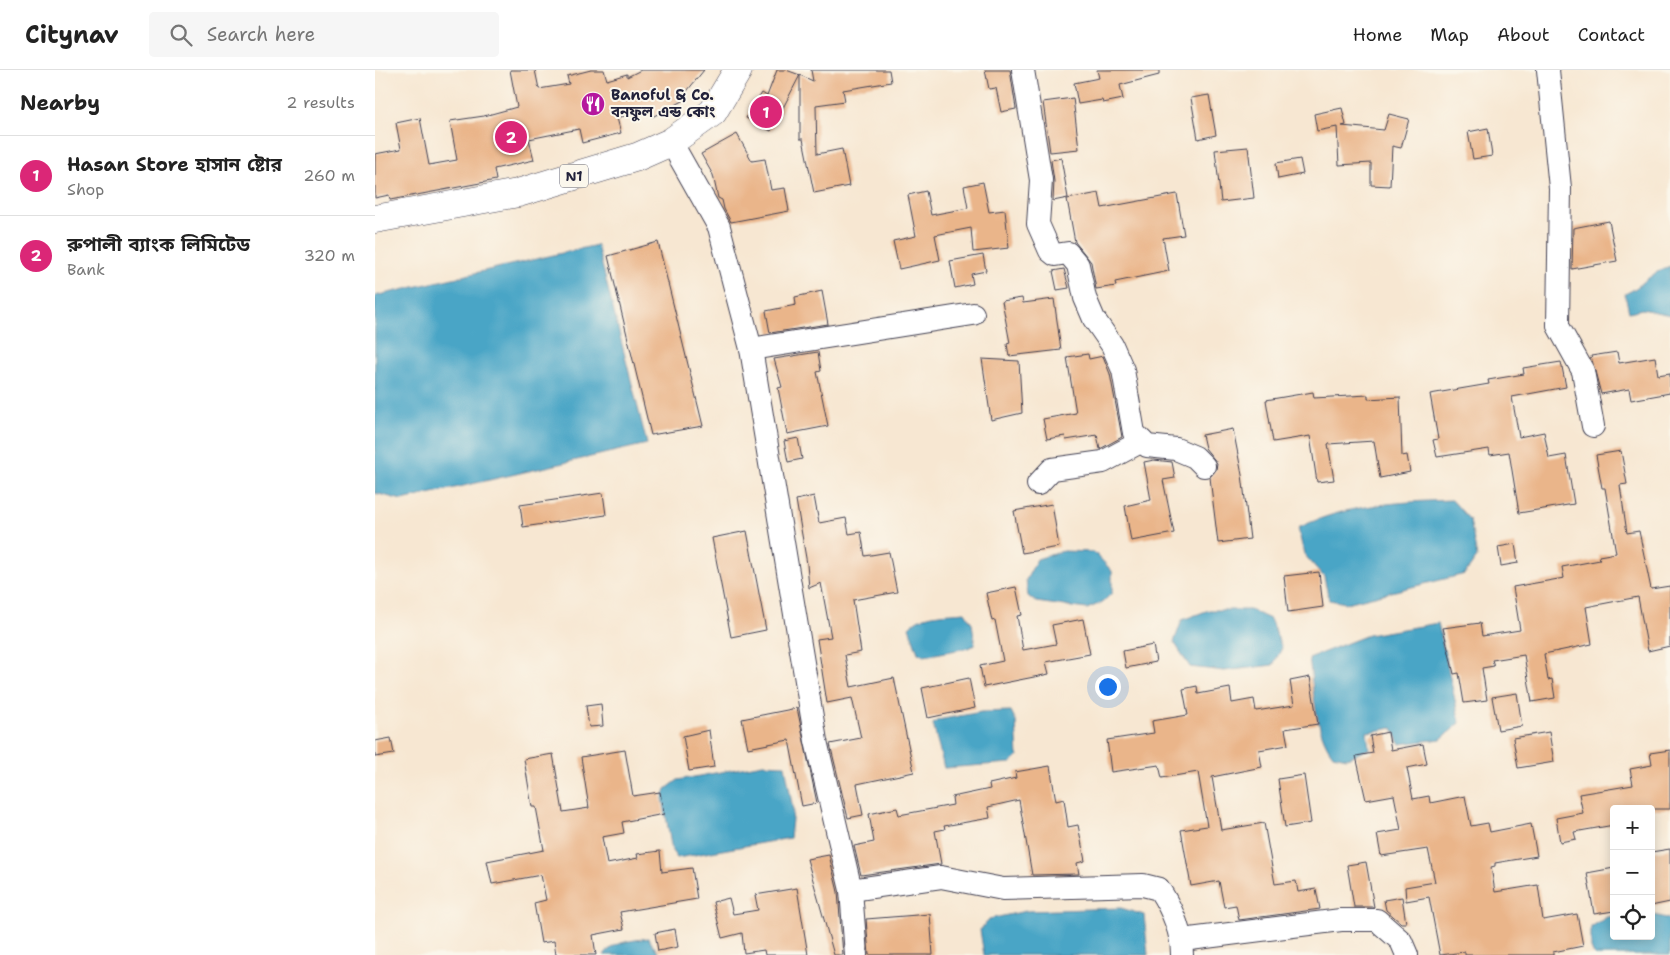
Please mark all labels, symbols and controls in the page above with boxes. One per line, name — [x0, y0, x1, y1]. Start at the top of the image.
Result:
search box — [149, 12, 499, 57]
text: Citynav — [25, 19, 119, 51]
icon: search — [167, 21, 195, 49]
text: Search here — [207, 22, 315, 47]
text: Home — [1353, 23, 1402, 47]
text: Map — [1430, 23, 1469, 47]
text: About — [1497, 23, 1550, 47]
text: Contact — [1578, 23, 1645, 47]
place label: Banoful & Co. বনফুল এন্ড কোং — [610, 85, 716, 122]
text: Nearby — [20, 89, 100, 117]
restaurant icon: Banoful & Co. বনফুল এন্ড কোং — [580, 91, 606, 117]
text: 2 results — [286, 92, 355, 113]
pin: 1 — [750, 93, 782, 131]
pin: 2 — [495, 118, 527, 156]
text: Hasan Store হাসান ষ্টোর — [67, 152, 282, 177]
road number: N1 — [560, 164, 588, 188]
text: 1 — [32, 165, 40, 186]
text: 260 m — [303, 165, 355, 186]
text: Shop — [67, 179, 104, 200]
text: রুপালী ব্যাংক লিমিটেড — [67, 232, 250, 257]
text: 2 — [30, 245, 42, 266]
text: 320 m — [304, 245, 355, 266]
text: Bank — [67, 259, 105, 280]
your location — [1095, 674, 1121, 700]
map controls — [1610, 805, 1655, 940]
button: + — [1610, 805, 1655, 850]
button: − — [1610, 850, 1655, 895]
button: locate — [1610, 895, 1655, 940]

